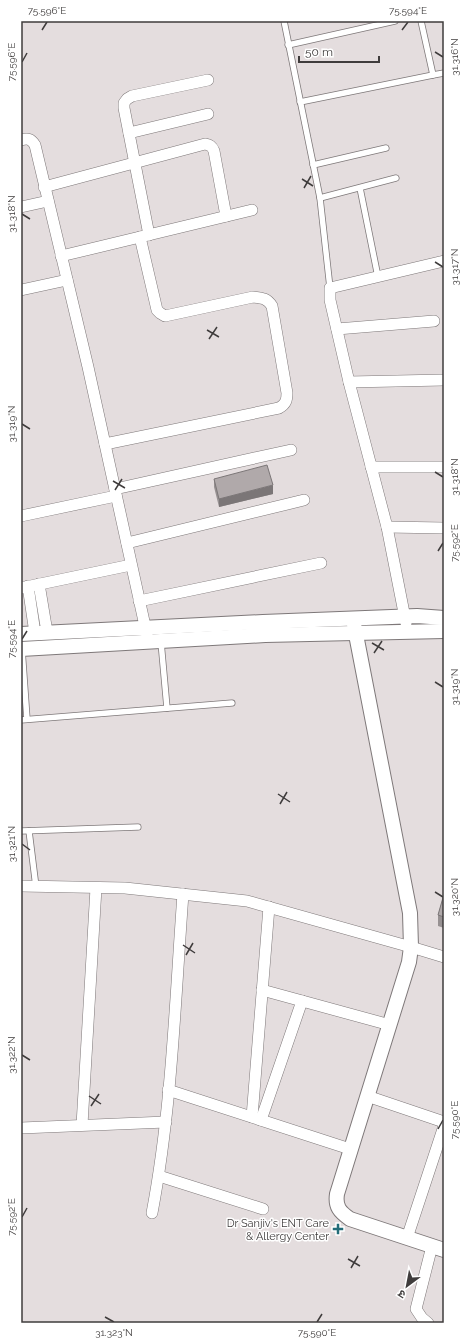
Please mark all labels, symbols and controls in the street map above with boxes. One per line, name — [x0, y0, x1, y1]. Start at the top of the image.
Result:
text: 75.596°E — [28, 5, 66, 16]
text: 75.594°E — [389, 5, 427, 16]
scale bar — [299, 38, 379, 64]
text: 31.316°N — [449, 38, 460, 76]
text: 75.596°E — [6, 43, 17, 81]
text: 50 m — [305, 45, 333, 59]
text: 31.318°N — [6, 195, 17, 233]
text: 31.317°N — [449, 249, 460, 285]
text: 31.319°N — [6, 405, 17, 443]
text: 31.318°N — [449, 458, 460, 496]
text: 75.592°E — [449, 524, 460, 562]
text: 75.594°E — [6, 620, 17, 658]
text: 31.319°N — [449, 668, 460, 706]
text: 31.321°N — [6, 826, 17, 862]
text: 31.320°N — [449, 878, 460, 916]
text: 31.322°N — [6, 1036, 17, 1074]
text: 75.590°E — [449, 1101, 460, 1139]
text: 75.592°E — [6, 1198, 17, 1236]
place label: Dr Sanjiv's ENT Care & Allergy Center — [227, 1217, 330, 1243]
marker: Dr Sanjiv's ENT Care & Allergy Center — [332, 1223, 344, 1235]
north arrow — [387, 1266, 427, 1306]
text: उ — [395, 1287, 408, 1301]
text: 31.323°N — [95, 1327, 133, 1338]
text: 75.590°E — [298, 1327, 336, 1338]

